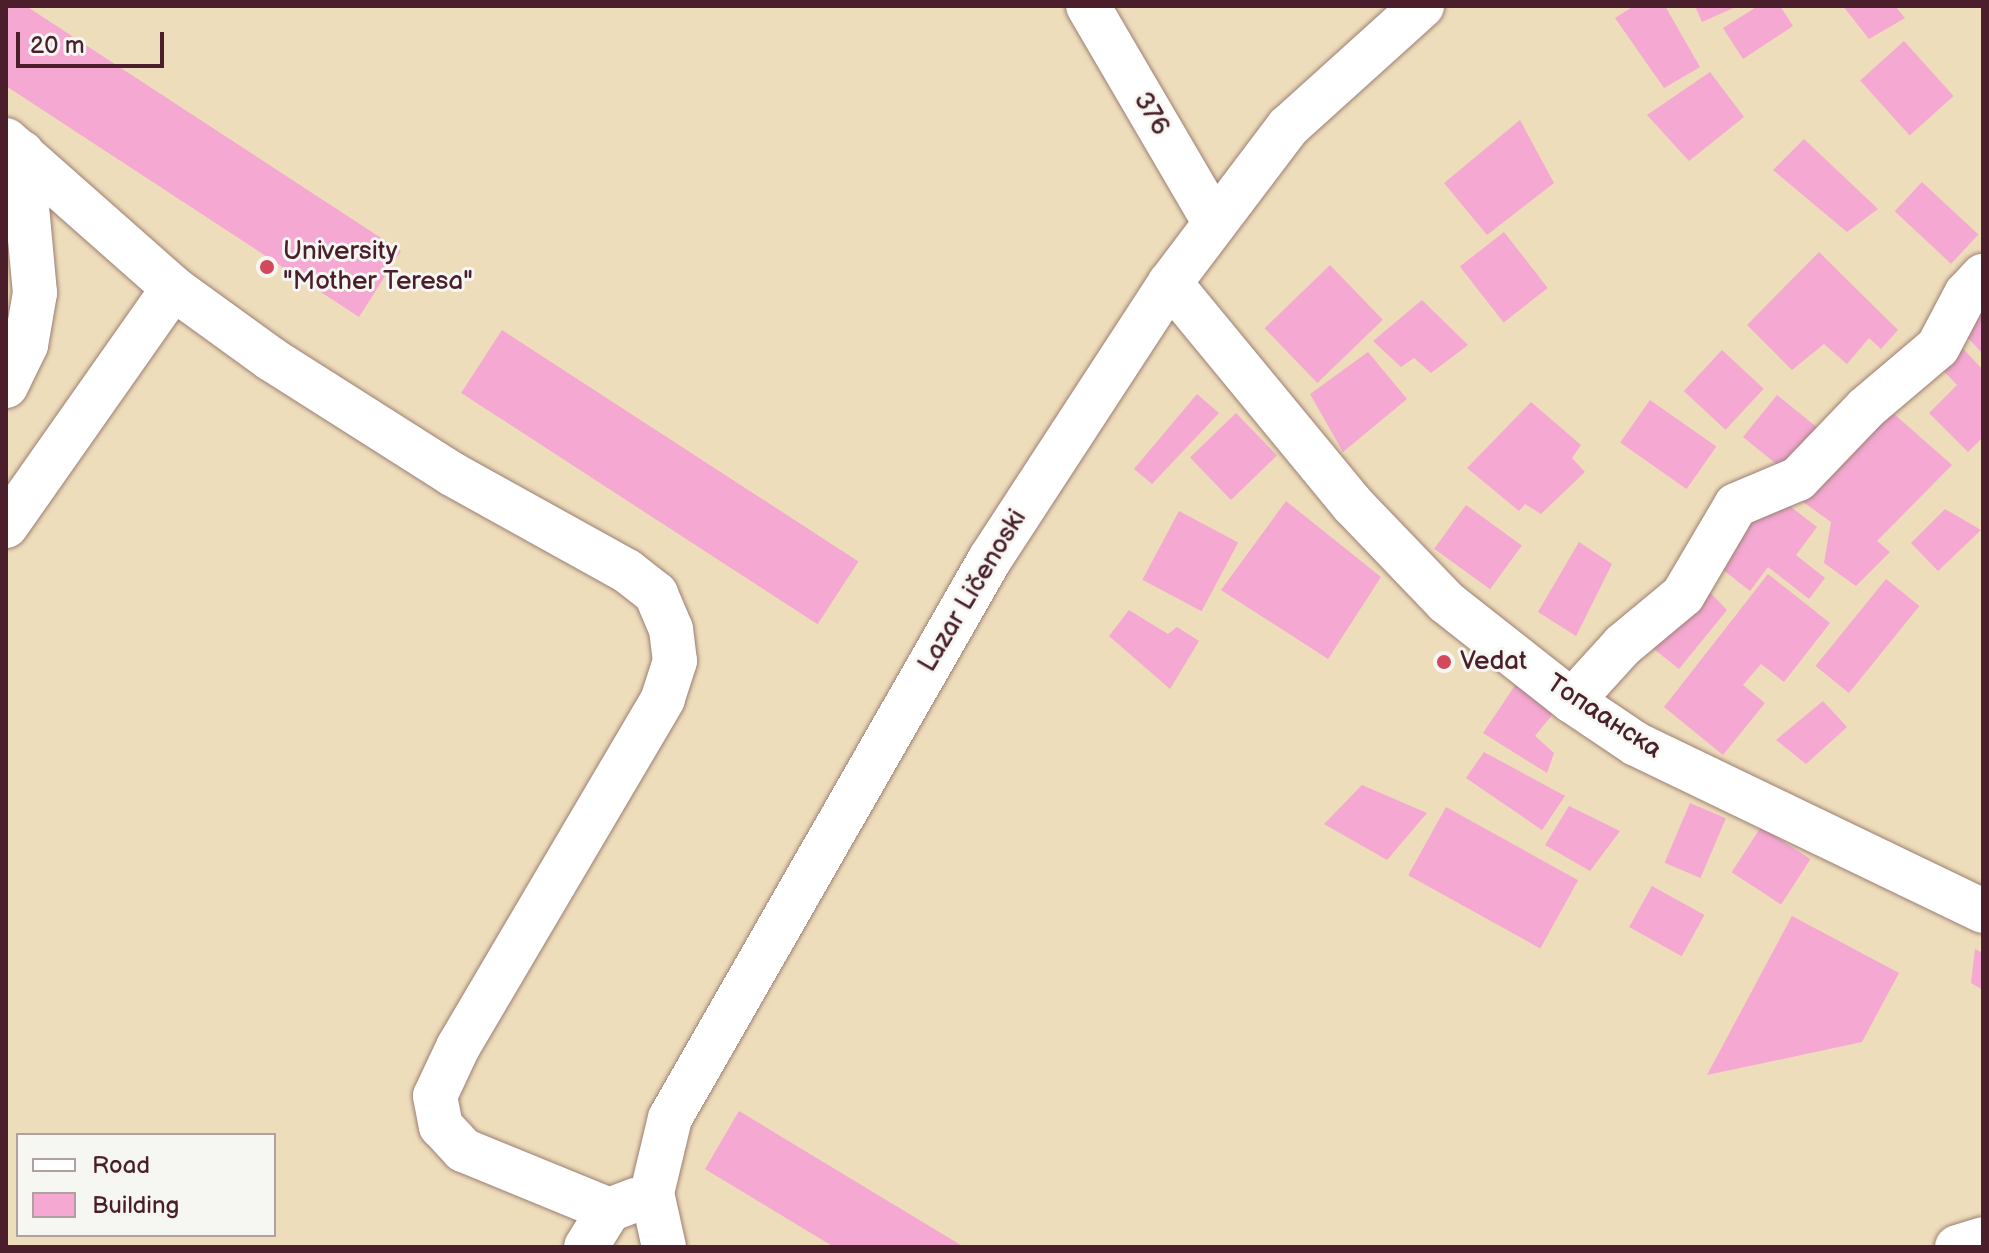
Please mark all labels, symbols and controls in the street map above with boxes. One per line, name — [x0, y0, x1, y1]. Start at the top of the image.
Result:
scale bar — [20, 16, 168, 66]
text: 20 m — [30, 31, 85, 60]
street label: 376 — [1126, 87, 1176, 141]
place label: University "Mother Teresa" — [283, 236, 474, 298]
marker: University "Mother Teresa" — [258, 258, 276, 276]
street label: Lazar Ličenoski — [912, 504, 1034, 678]
place label: Vedat — [1460, 646, 1527, 678]
marker: Vedat — [1435, 653, 1453, 671]
street label: Топаанска — [1541, 668, 1667, 766]
legend — [16, 1133, 276, 1237]
text: Road — [92, 1151, 150, 1180]
text: Building — [92, 1191, 179, 1220]

